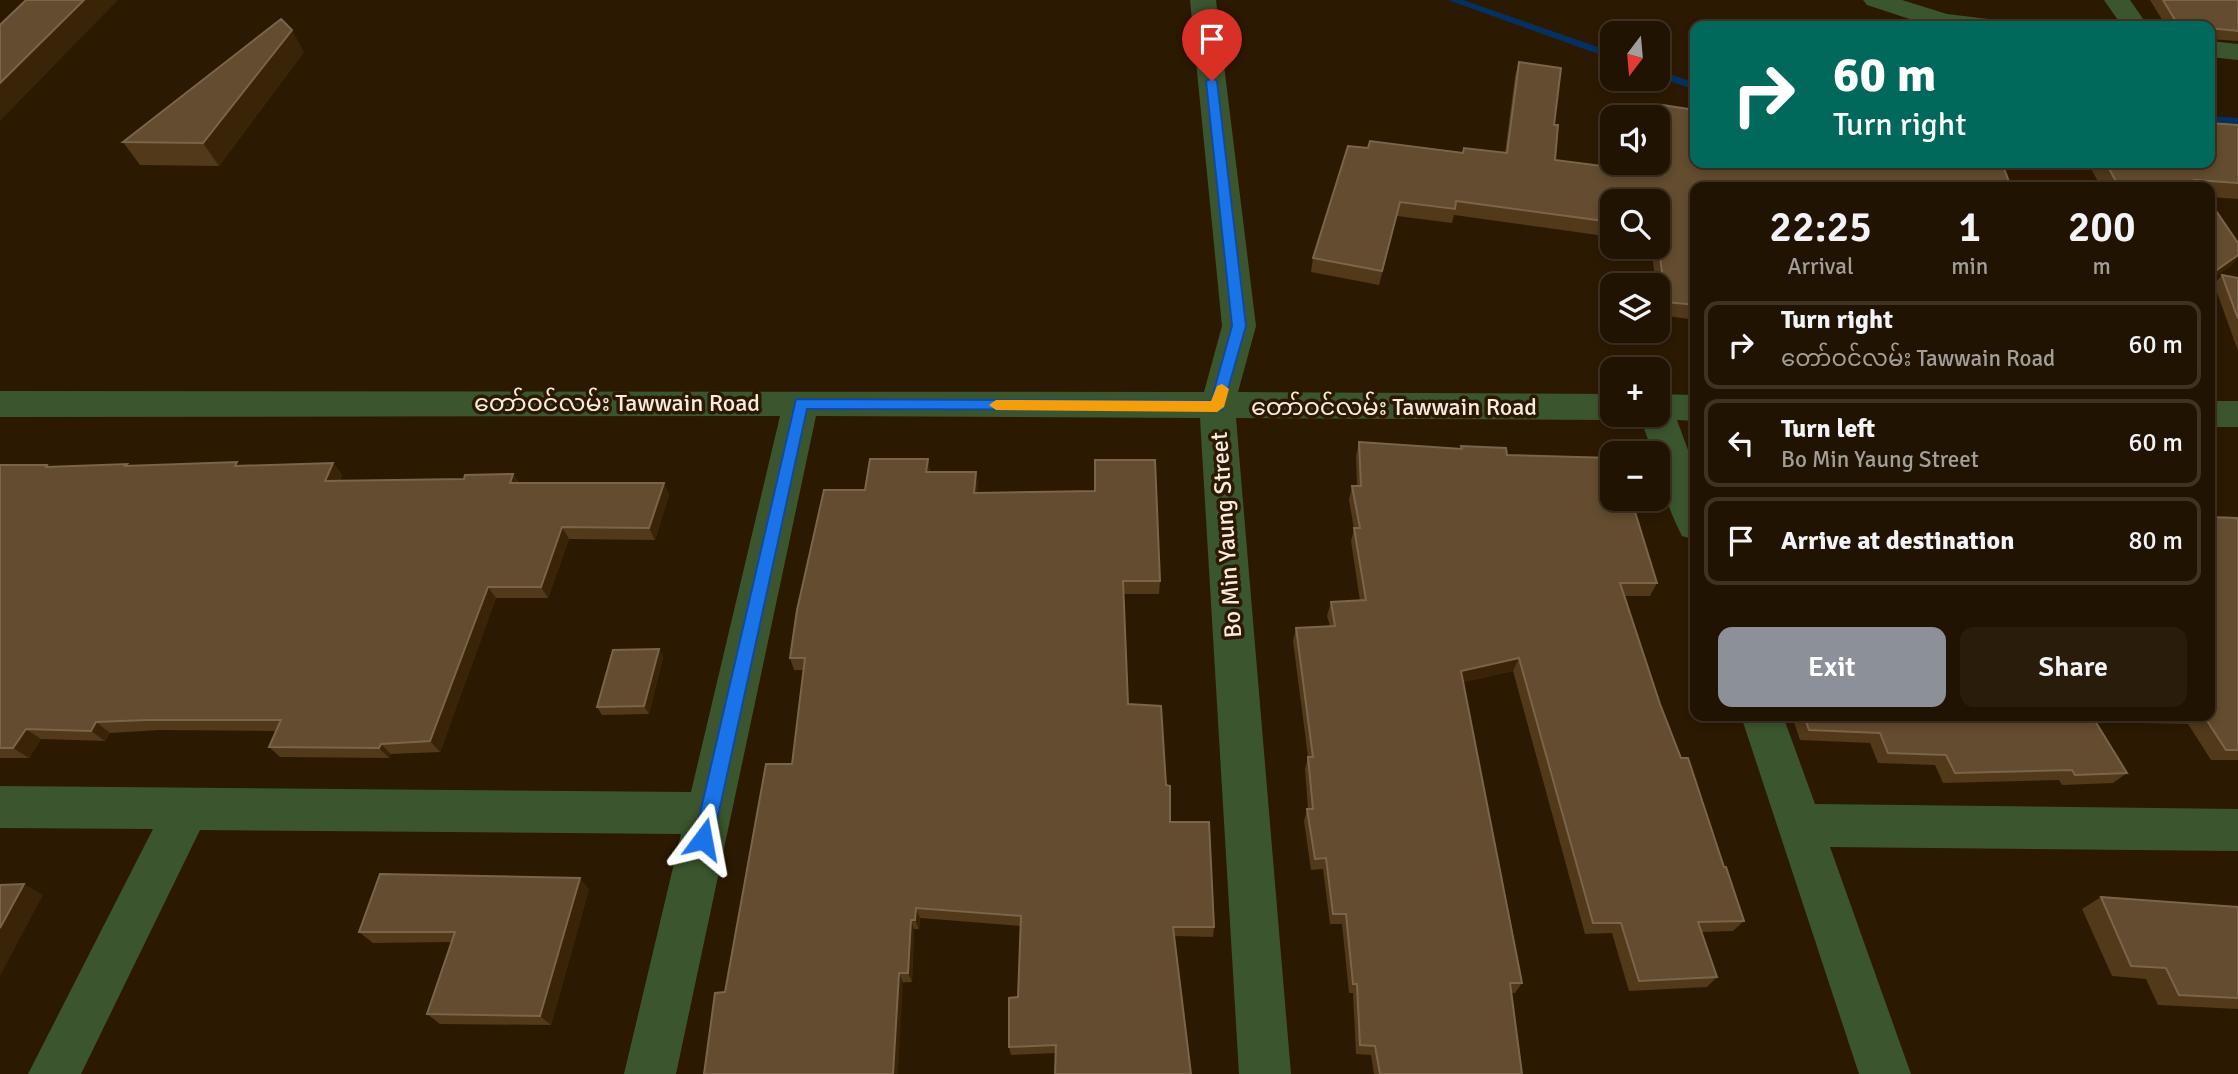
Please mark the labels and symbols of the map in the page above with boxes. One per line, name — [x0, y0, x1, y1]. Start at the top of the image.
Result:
pin — [1182, 9, 1242, 81]
north arrow — [1600, 21, 1670, 91]
street label: တော်ဝင်လမ်း Tawwain Road — [474, 387, 760, 418]
street label: တော်ဝင်လမ်း Tawwain Road — [1251, 391, 1537, 422]
street label: Bo Min Yaung Street — [1204, 431, 1248, 639]
position arrow — [666, 802, 740, 876]

